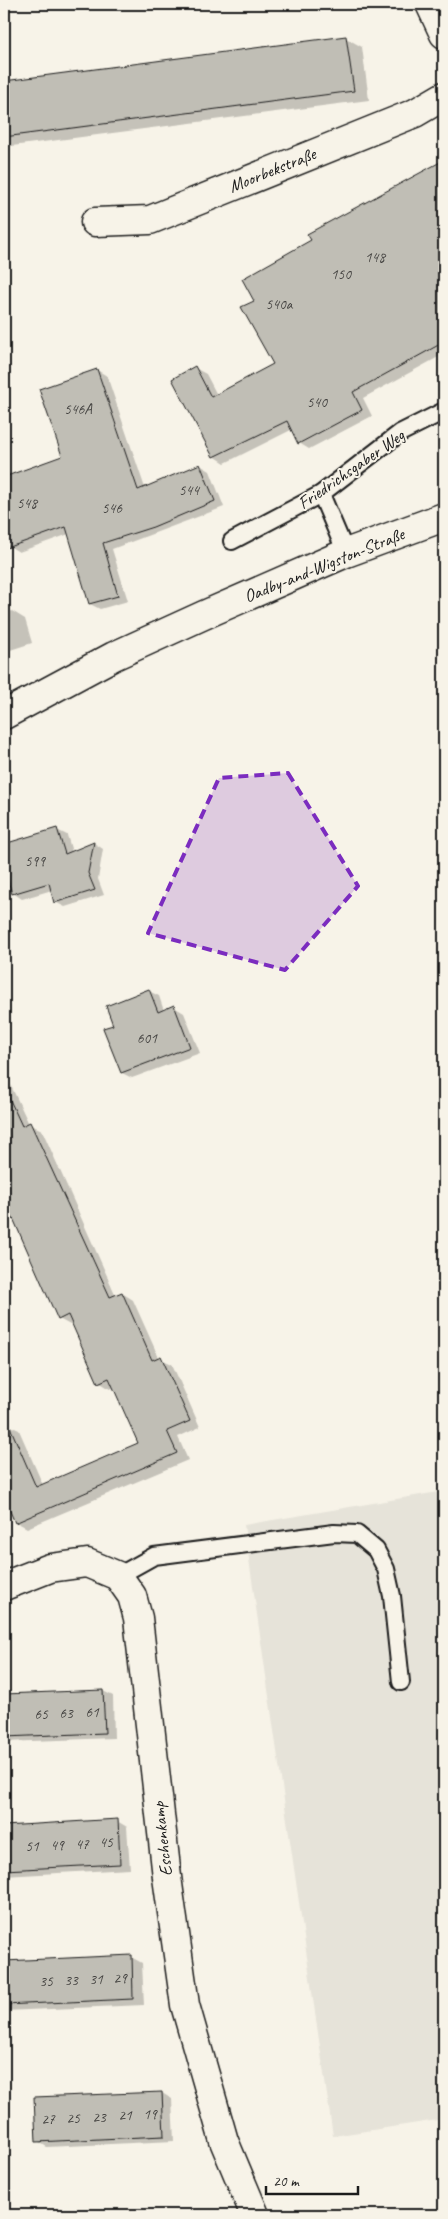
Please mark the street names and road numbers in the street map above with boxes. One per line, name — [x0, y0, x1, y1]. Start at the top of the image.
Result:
street label: Moorbekstraße — [225, 142, 320, 197]
street label: Friedrichsgaber Weg — [293, 423, 410, 514]
street label: Oadby-and-Wigston-Straße — [241, 522, 408, 607]
street label: Eschenkamp — [147, 1799, 177, 1877]

